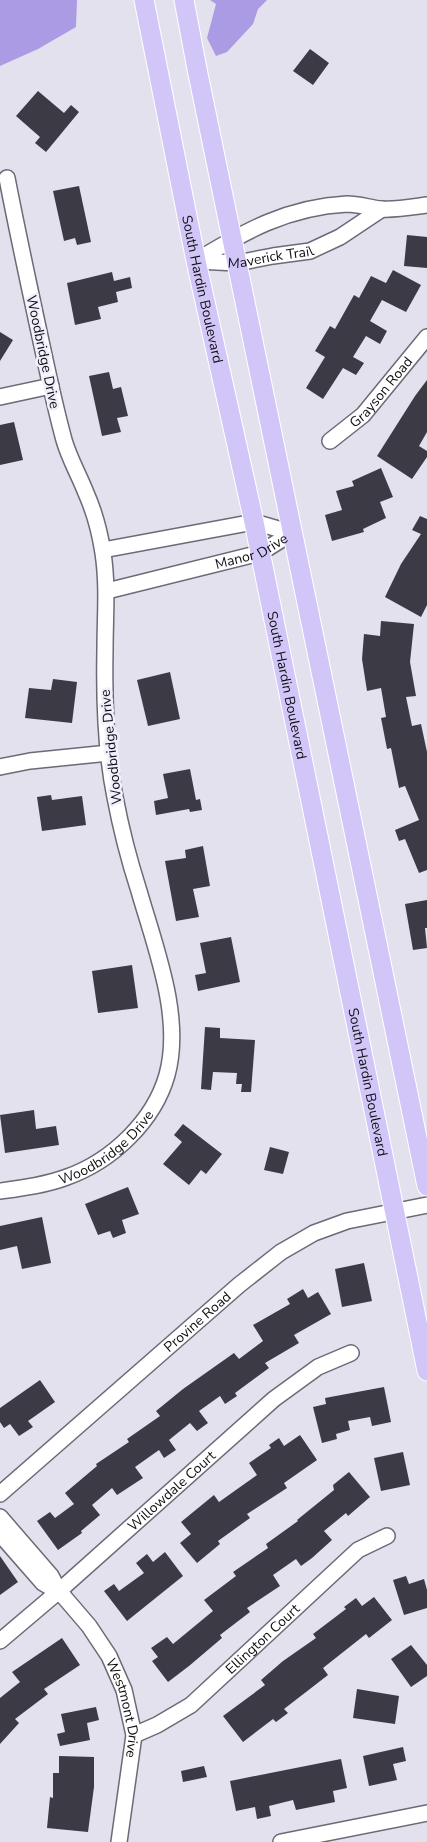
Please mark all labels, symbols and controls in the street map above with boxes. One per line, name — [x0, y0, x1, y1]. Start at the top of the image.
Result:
street label: South Hardin Boulevard — [178, 213, 228, 365]
street label: Maverick Trail — [227, 241, 318, 273]
street label: Woodbridge Drive — [22, 294, 64, 410]
street label: Grayson Road — [345, 352, 417, 432]
street label: Manor Drive — [213, 529, 291, 573]
street label: South Hardin Boulevard — [263, 609, 312, 761]
street label: Woodbridge Drive — [96, 689, 126, 805]
street label: South Hardin Boulevard — [344, 1006, 392, 1158]
street label: Woodbridge Drive — [56, 1106, 158, 1189]
street label: Provine Road — [160, 1287, 235, 1356]
street label: Willowdale Court — [123, 1446, 220, 1535]
street label: Ellington Court — [221, 1599, 304, 1678]
street label: Westmont Drive — [102, 1655, 143, 1759]

